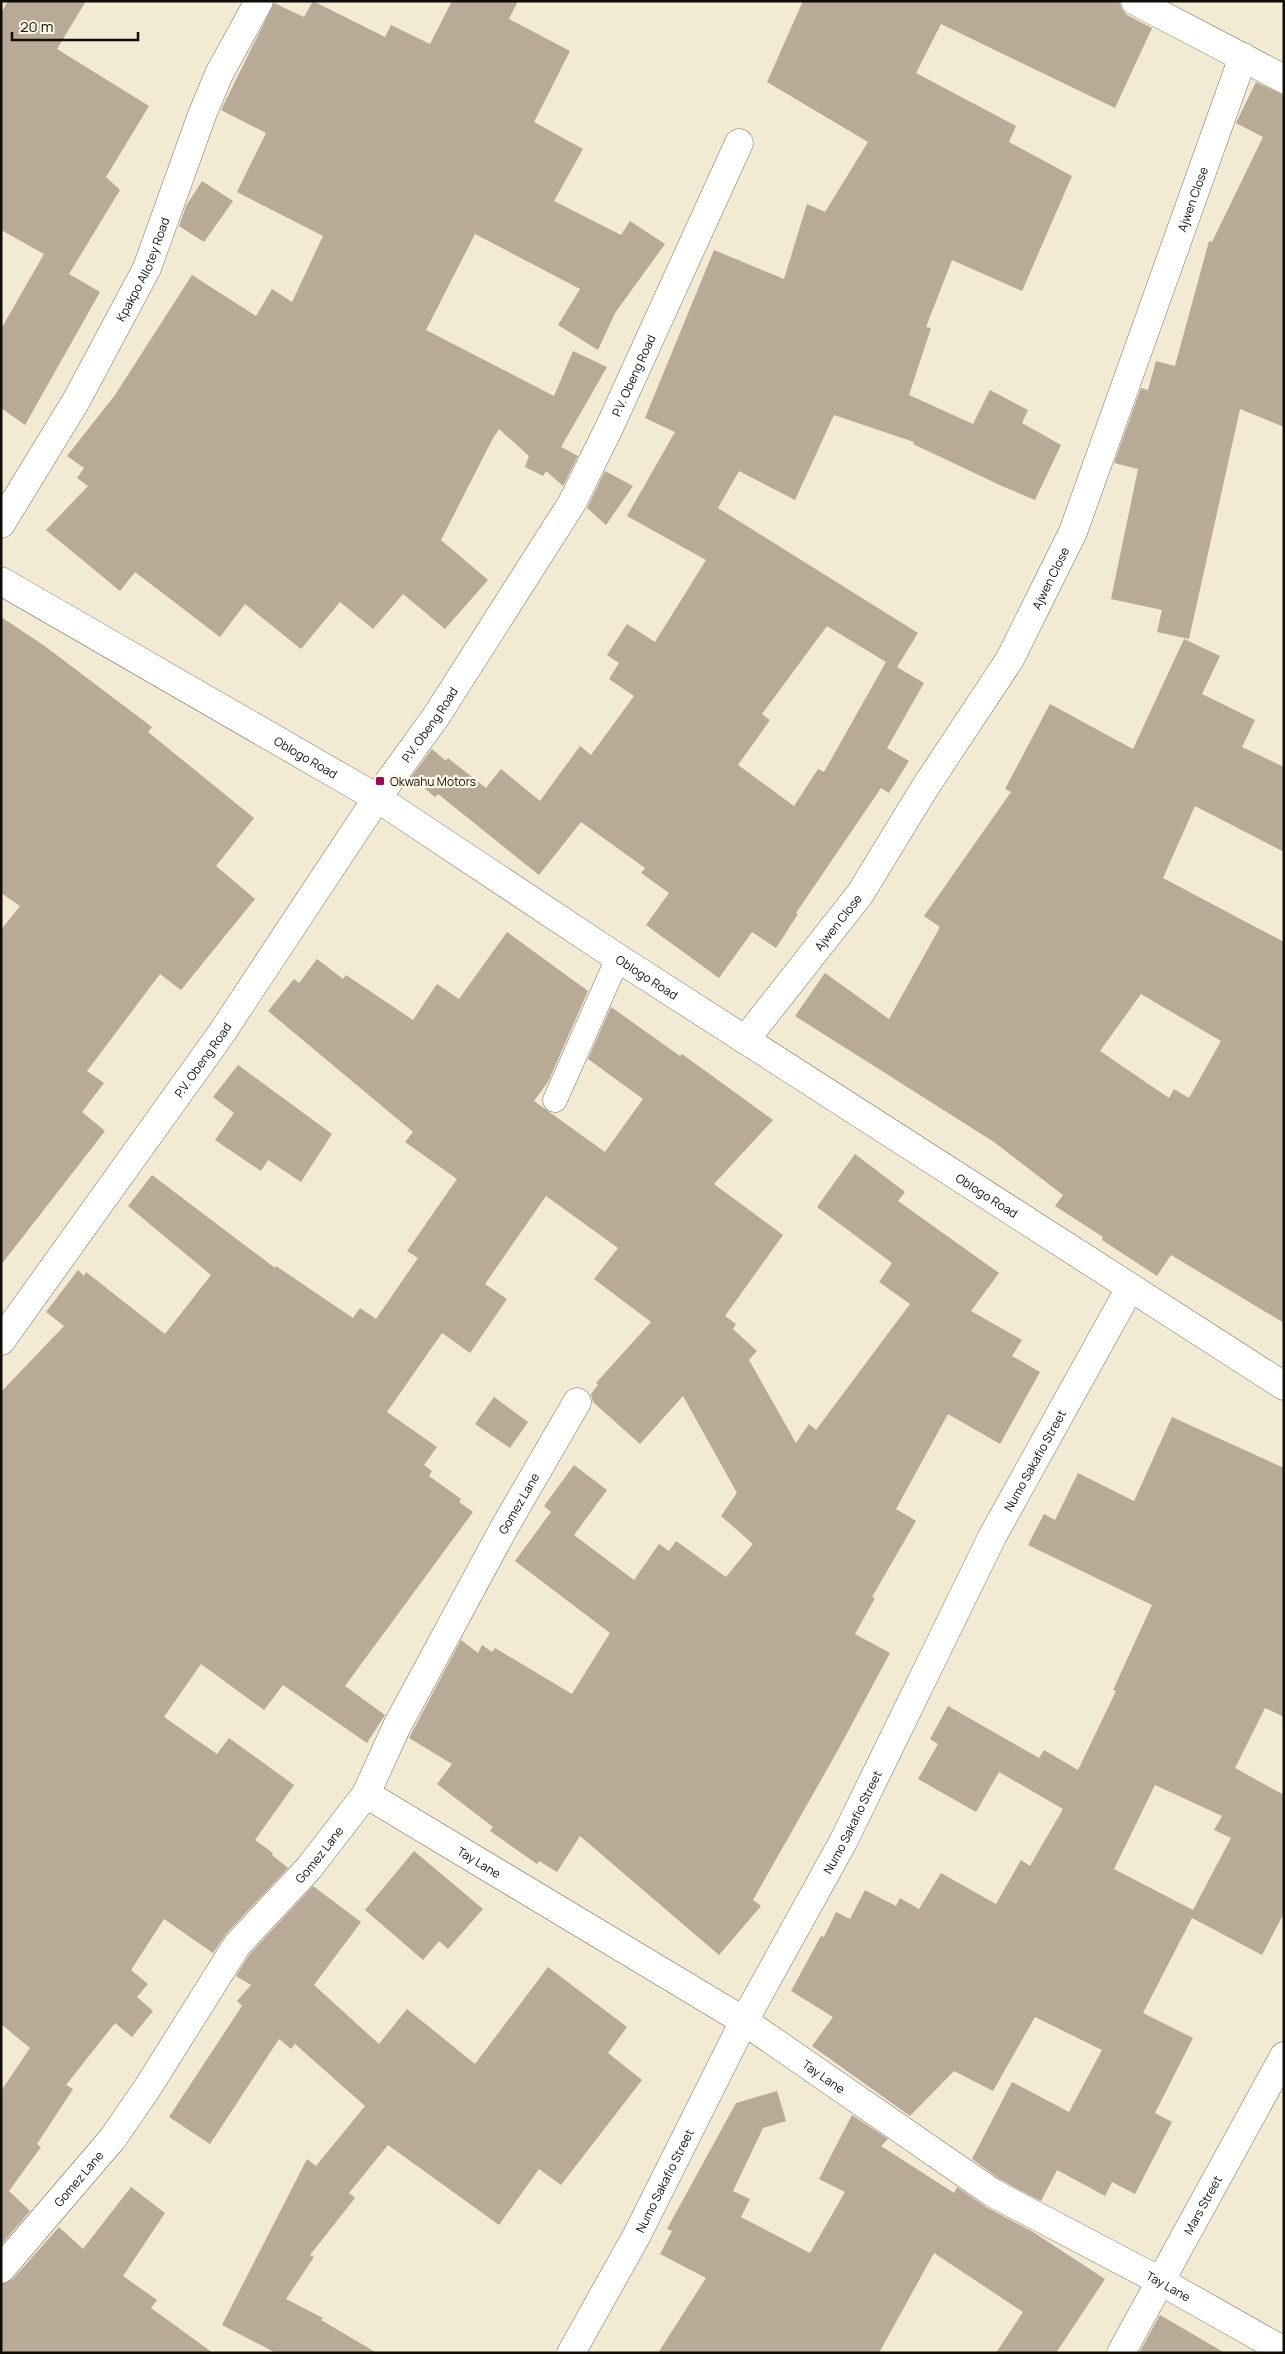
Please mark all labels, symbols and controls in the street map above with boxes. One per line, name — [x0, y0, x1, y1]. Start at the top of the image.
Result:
scale bar — [12, 10, 139, 42]
text: 20 m — [20, 16, 53, 37]
street label: Ajwen Close — [1173, 164, 1212, 234]
street label: Kpakpo Allotey Road — [112, 215, 173, 324]
street label: P.V. Obeng Road — [607, 332, 659, 419]
street label: Ajwen Close — [1027, 544, 1073, 612]
street label: P.V. Obeng Road — [397, 683, 461, 765]
street label: Oblogo Road — [271, 732, 341, 782]
place label: Okwahu Motors — [390, 773, 476, 790]
marker: Okwahu Motors — [374, 775, 386, 787]
street label: Ajwen Close — [810, 890, 865, 954]
street label: Oblogo Road — [613, 950, 681, 1003]
street label: P.V. Obeng Road — [170, 1019, 235, 1101]
street label: Oblogo Road — [953, 1169, 1021, 1221]
street label: Numo Sakafio Street — [999, 1406, 1070, 1514]
street label: Gomez Lane — [494, 1469, 543, 1537]
street label: Numo Sakafio Street — [819, 1767, 885, 1877]
street label: Gomez Lane — [291, 1822, 347, 1887]
street label: Tay Lane — [454, 1842, 504, 1882]
street label: Tay Lane — [799, 2055, 849, 2097]
street label: Numo Sakafio Street — [631, 2126, 697, 2235]
street label: Gomez Lane — [50, 2147, 107, 2210]
street label: Mars Street — [1179, 2172, 1225, 2237]
street label: Tay Lane — [1143, 2267, 1194, 2305]

